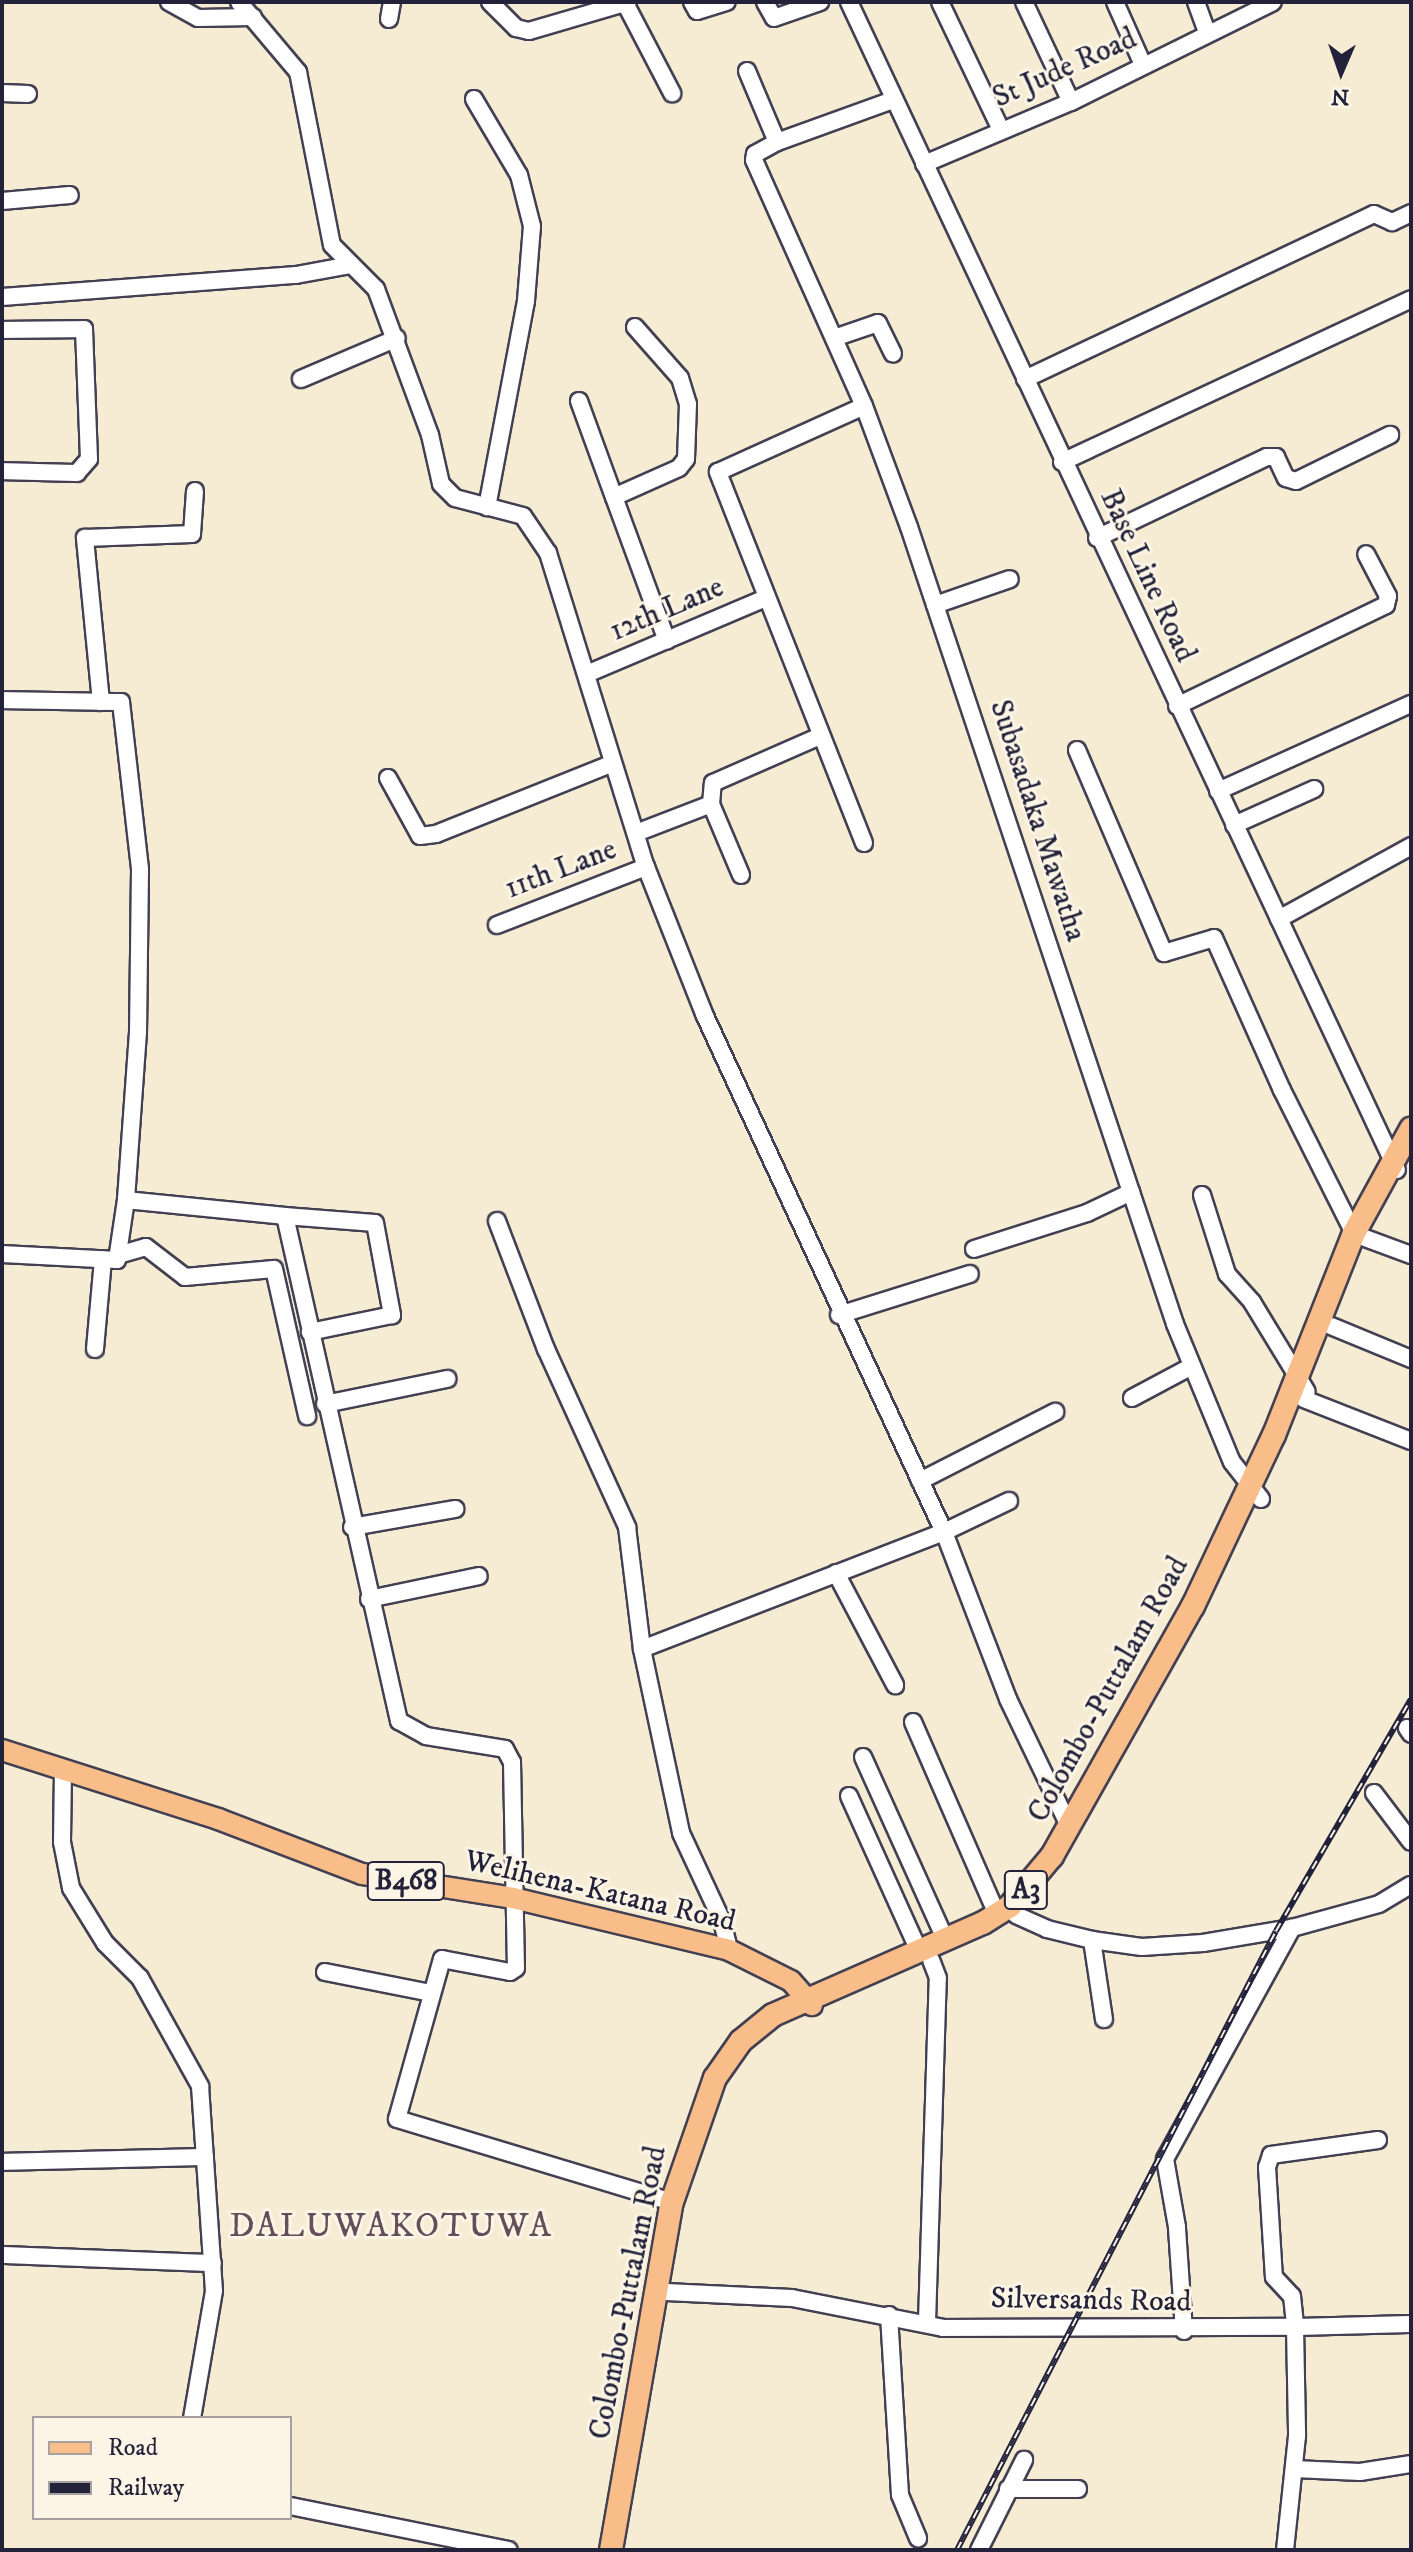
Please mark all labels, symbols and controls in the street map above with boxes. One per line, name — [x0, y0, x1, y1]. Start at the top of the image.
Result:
street label: St Jude Road — [988, 21, 1142, 117]
north arrow — [1301, 32, 1381, 112]
text: N — [1331, 83, 1350, 110]
street label: Base Line Road — [1091, 484, 1203, 668]
street label: 12th Lane — [605, 570, 729, 650]
street label: Subasadaka Mawatha — [981, 696, 1093, 946]
street label: 11th Lane — [500, 832, 622, 908]
street label: Colombo-Puttalam Road — [1021, 1551, 1197, 1829]
street label: Welihena-Katana Road — [461, 1843, 739, 1941]
road number: B468 — [366, 1857, 446, 1905]
road number: A3 — [1002, 1866, 1050, 1914]
street label: Colombo-Puttalam Road — [583, 2143, 675, 2443]
district label: DALUWAKOTUWA — [229, 2207, 553, 2247]
street label: Silversands Road — [990, 2281, 1192, 2321]
legend — [32, 2416, 292, 2520]
text: Road — [108, 2433, 158, 2463]
text: Railway — [108, 2473, 184, 2503]

